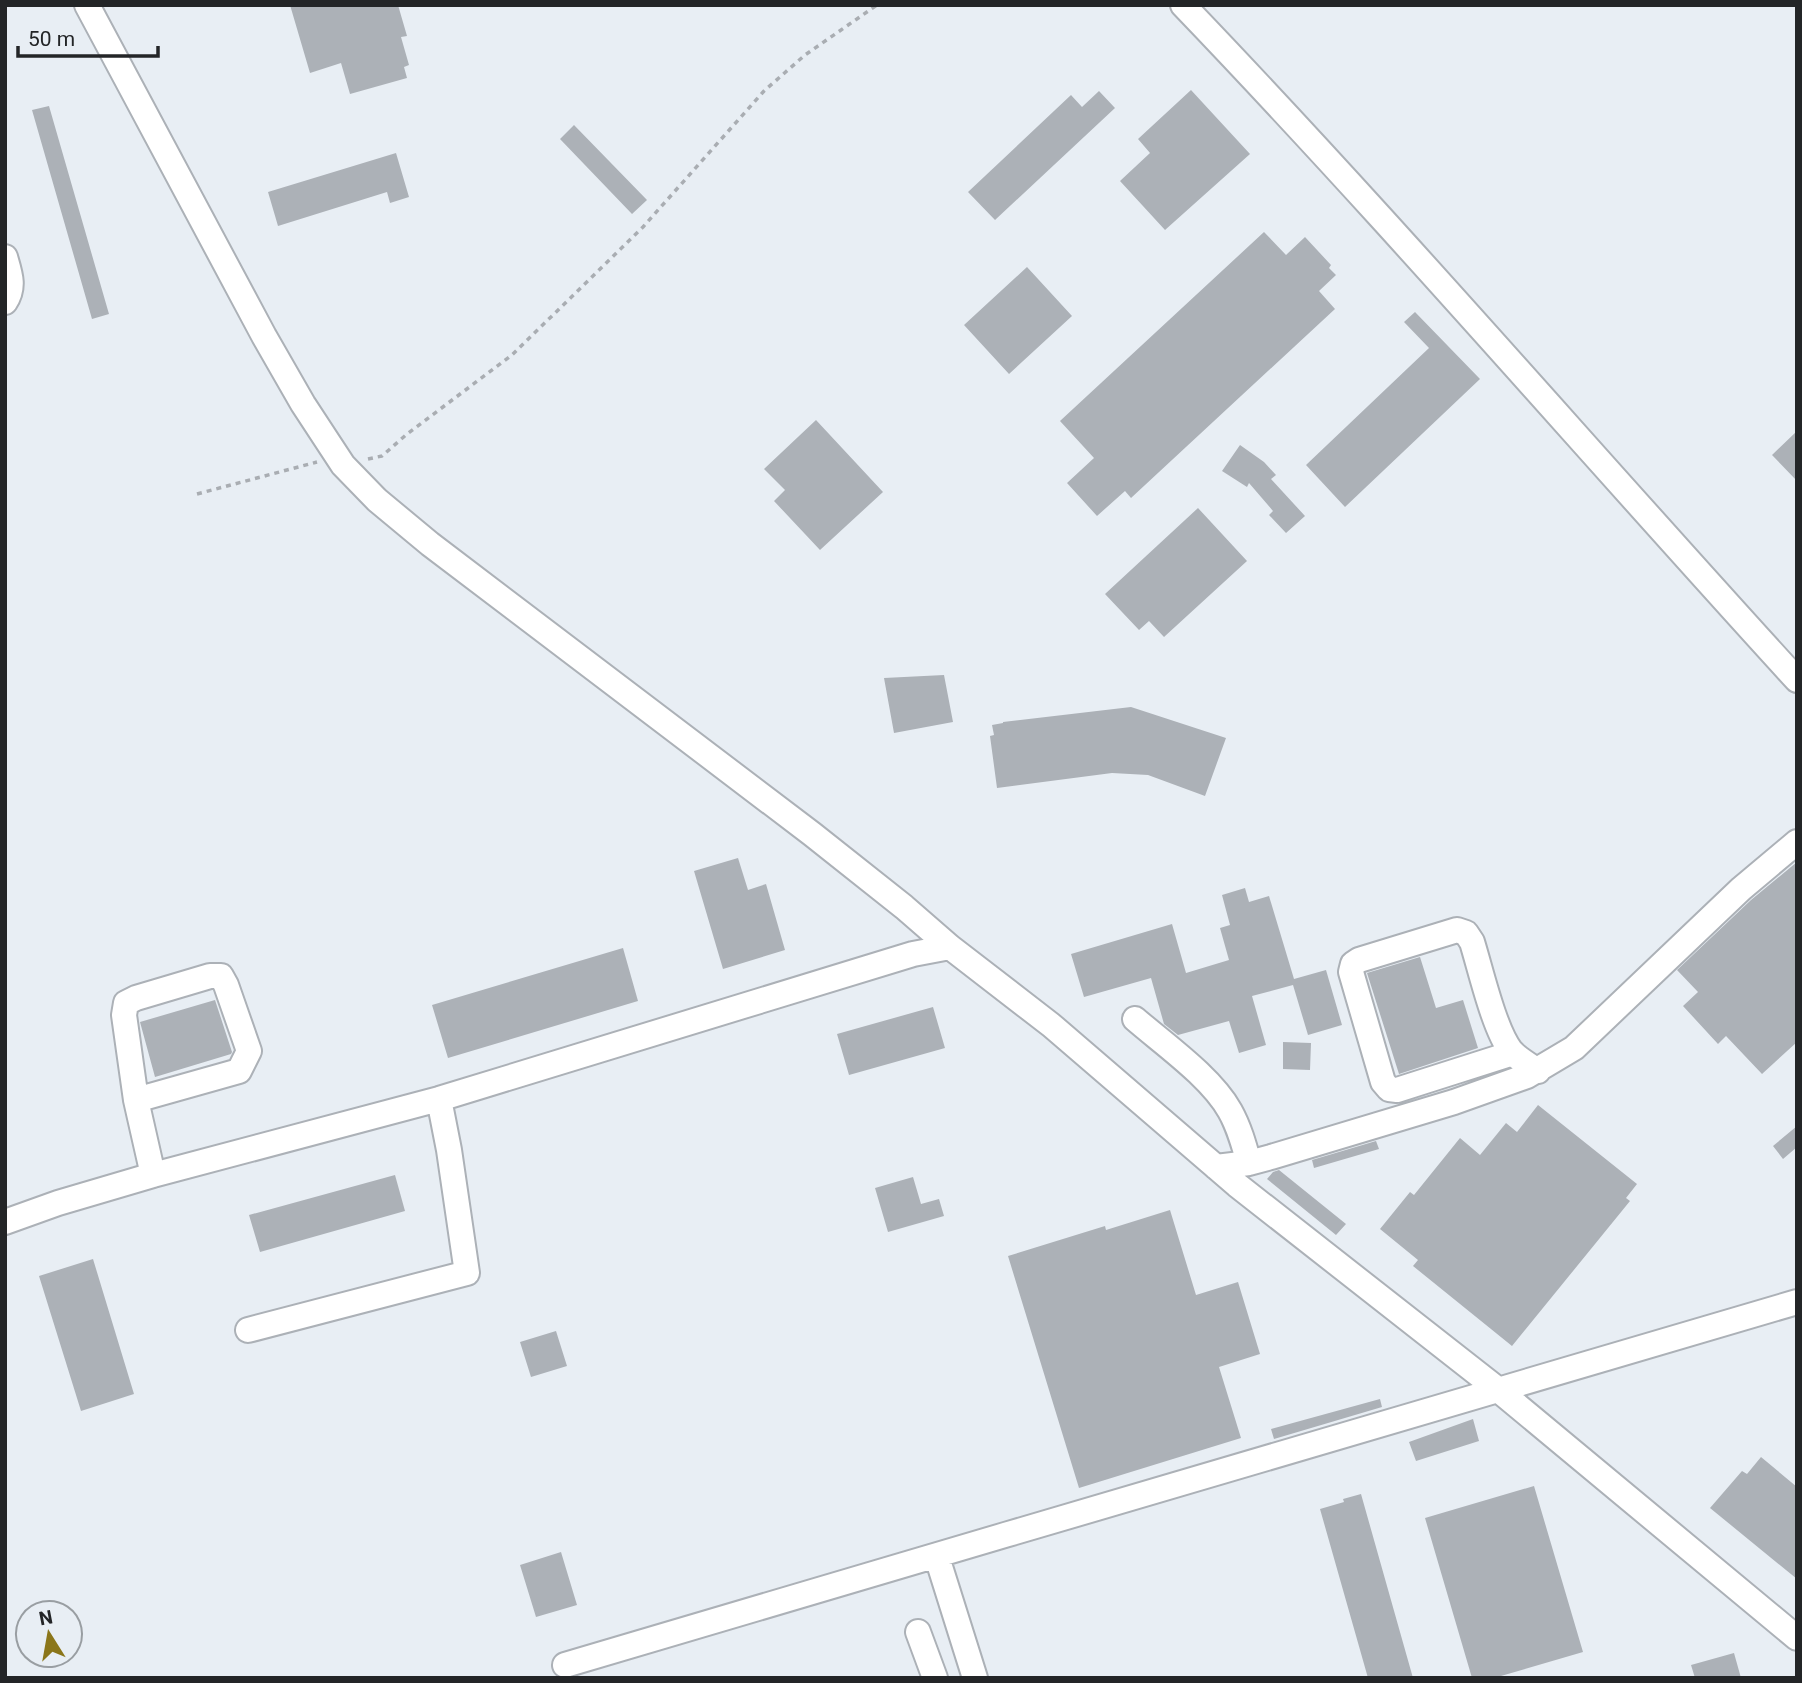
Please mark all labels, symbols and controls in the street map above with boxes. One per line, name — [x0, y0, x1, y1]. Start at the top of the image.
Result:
scale bar — [18, 14, 158, 58]
text: 50 m — [28, 27, 75, 51]
north arrow — [14, 1599, 84, 1669]
text: N — [37, 1605, 55, 1630]

